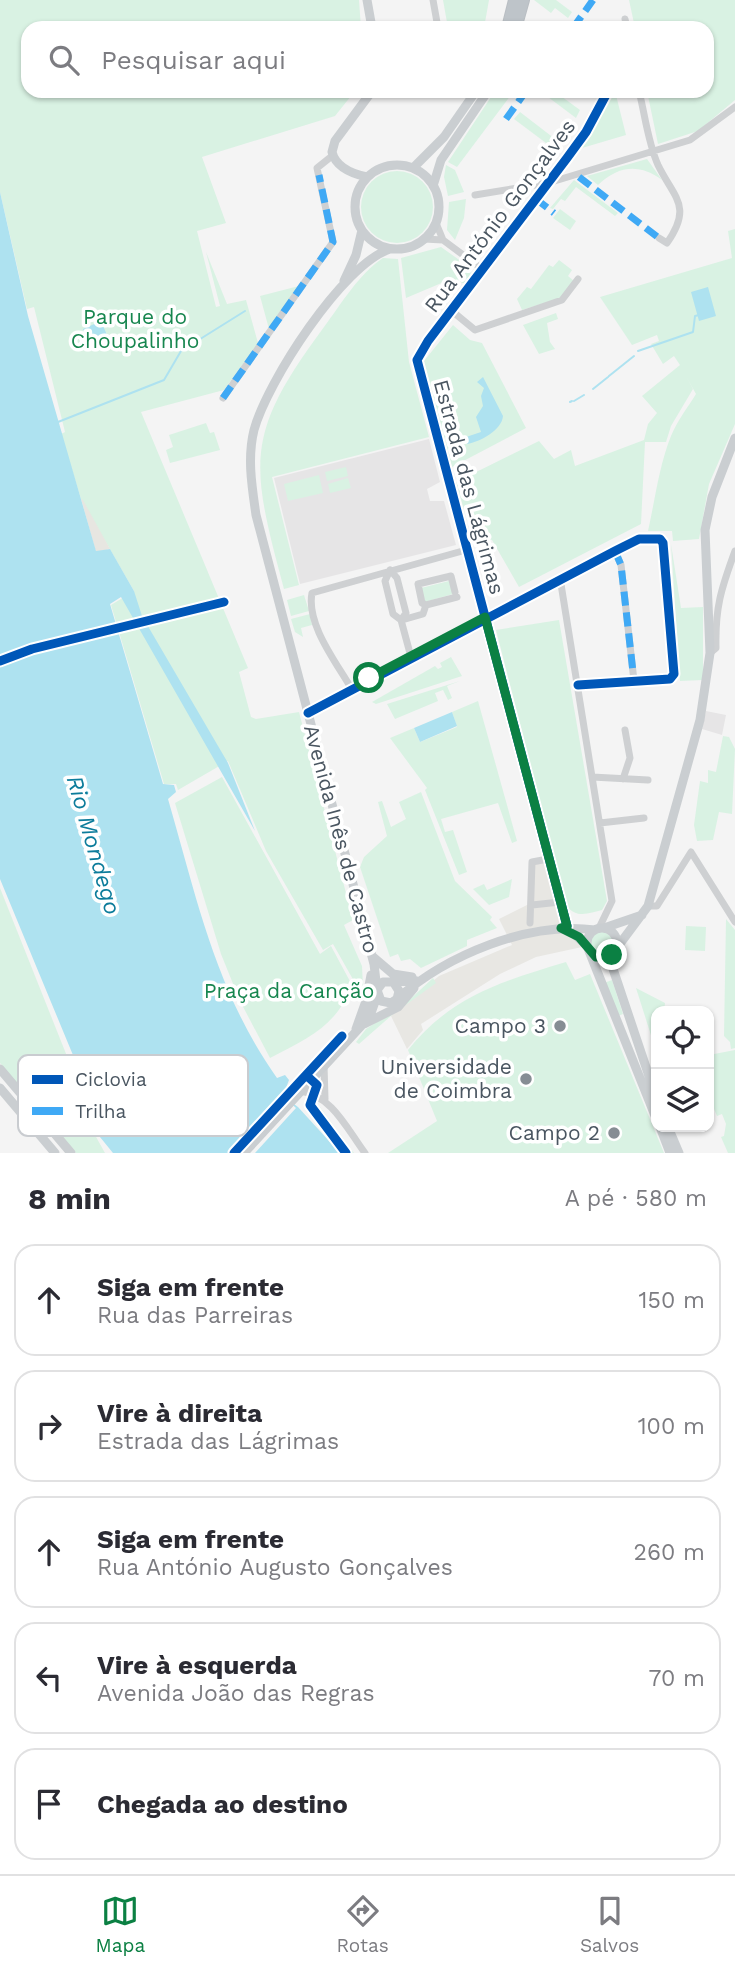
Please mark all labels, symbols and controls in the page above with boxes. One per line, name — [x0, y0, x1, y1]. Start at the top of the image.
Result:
search box — [21, 21, 714, 98]
icon: search — [45, 41, 83, 79]
text: Pesquisar aqui — [101, 45, 286, 75]
street label: Rua António Gonçalves — [419, 114, 580, 317]
park label: Parque do Choupalinho — [71, 304, 199, 353]
street label: Estrada das Lágrimas — [429, 377, 510, 597]
route start — [353, 662, 384, 693]
street label: Avenida Inês de Castro — [299, 722, 384, 956]
water label: Rio Mondego — [61, 772, 126, 918]
route end — [596, 939, 627, 970]
park label: Praça da Canção — [204, 978, 374, 1003]
map controls — [651, 1006, 714, 1132]
button: locate — [651, 1006, 714, 1069]
place label: Campo 3 — [455, 1013, 546, 1038]
marker: Campo 3 — [552, 1018, 568, 1034]
place label: Universidade de Coimbra — [380, 1054, 512, 1103]
legend — [18, 1055, 248, 1136]
text: Ciclovia — [75, 1068, 147, 1091]
button: layers — [651, 1069, 714, 1132]
marker: Universidade de Coimbra — [518, 1071, 534, 1087]
text: Trilha — [75, 1100, 127, 1123]
place label: Campo 2 — [509, 1120, 600, 1145]
marker: Campo 2 — [606, 1125, 622, 1141]
text: 8 min — [28, 1181, 111, 1216]
text: A pé · 580 m — [565, 1185, 707, 1212]
text: Siga em frente — [97, 1272, 284, 1302]
icon: ahead — [30, 1281, 68, 1319]
text: 150 m — [639, 1287, 705, 1314]
text: Rua das Parreiras — [97, 1302, 293, 1329]
text: Vire à direita — [97, 1398, 262, 1428]
icon: right — [30, 1407, 68, 1445]
text: 100 m — [638, 1413, 705, 1440]
text: Estrada das Lágrimas — [97, 1428, 339, 1455]
text: Siga em frente — [97, 1524, 284, 1554]
icon: ahead — [30, 1533, 68, 1571]
text: 260 m — [634, 1539, 705, 1566]
text: Rua António Augusto Gonçalves — [97, 1554, 453, 1581]
text: Vire à esquerda — [97, 1650, 297, 1680]
icon: left — [30, 1659, 68, 1697]
text: 70 m — [648, 1665, 705, 1692]
text: Avenida João das Regras — [97, 1680, 375, 1707]
icon: arrive — [30, 1785, 68, 1823]
text: Chegada ao destino — [97, 1789, 348, 1819]
tab: Mapa — [96, 1892, 145, 1957]
tab: Rotas — [336, 1892, 389, 1957]
tab: Salvos — [580, 1892, 639, 1957]

